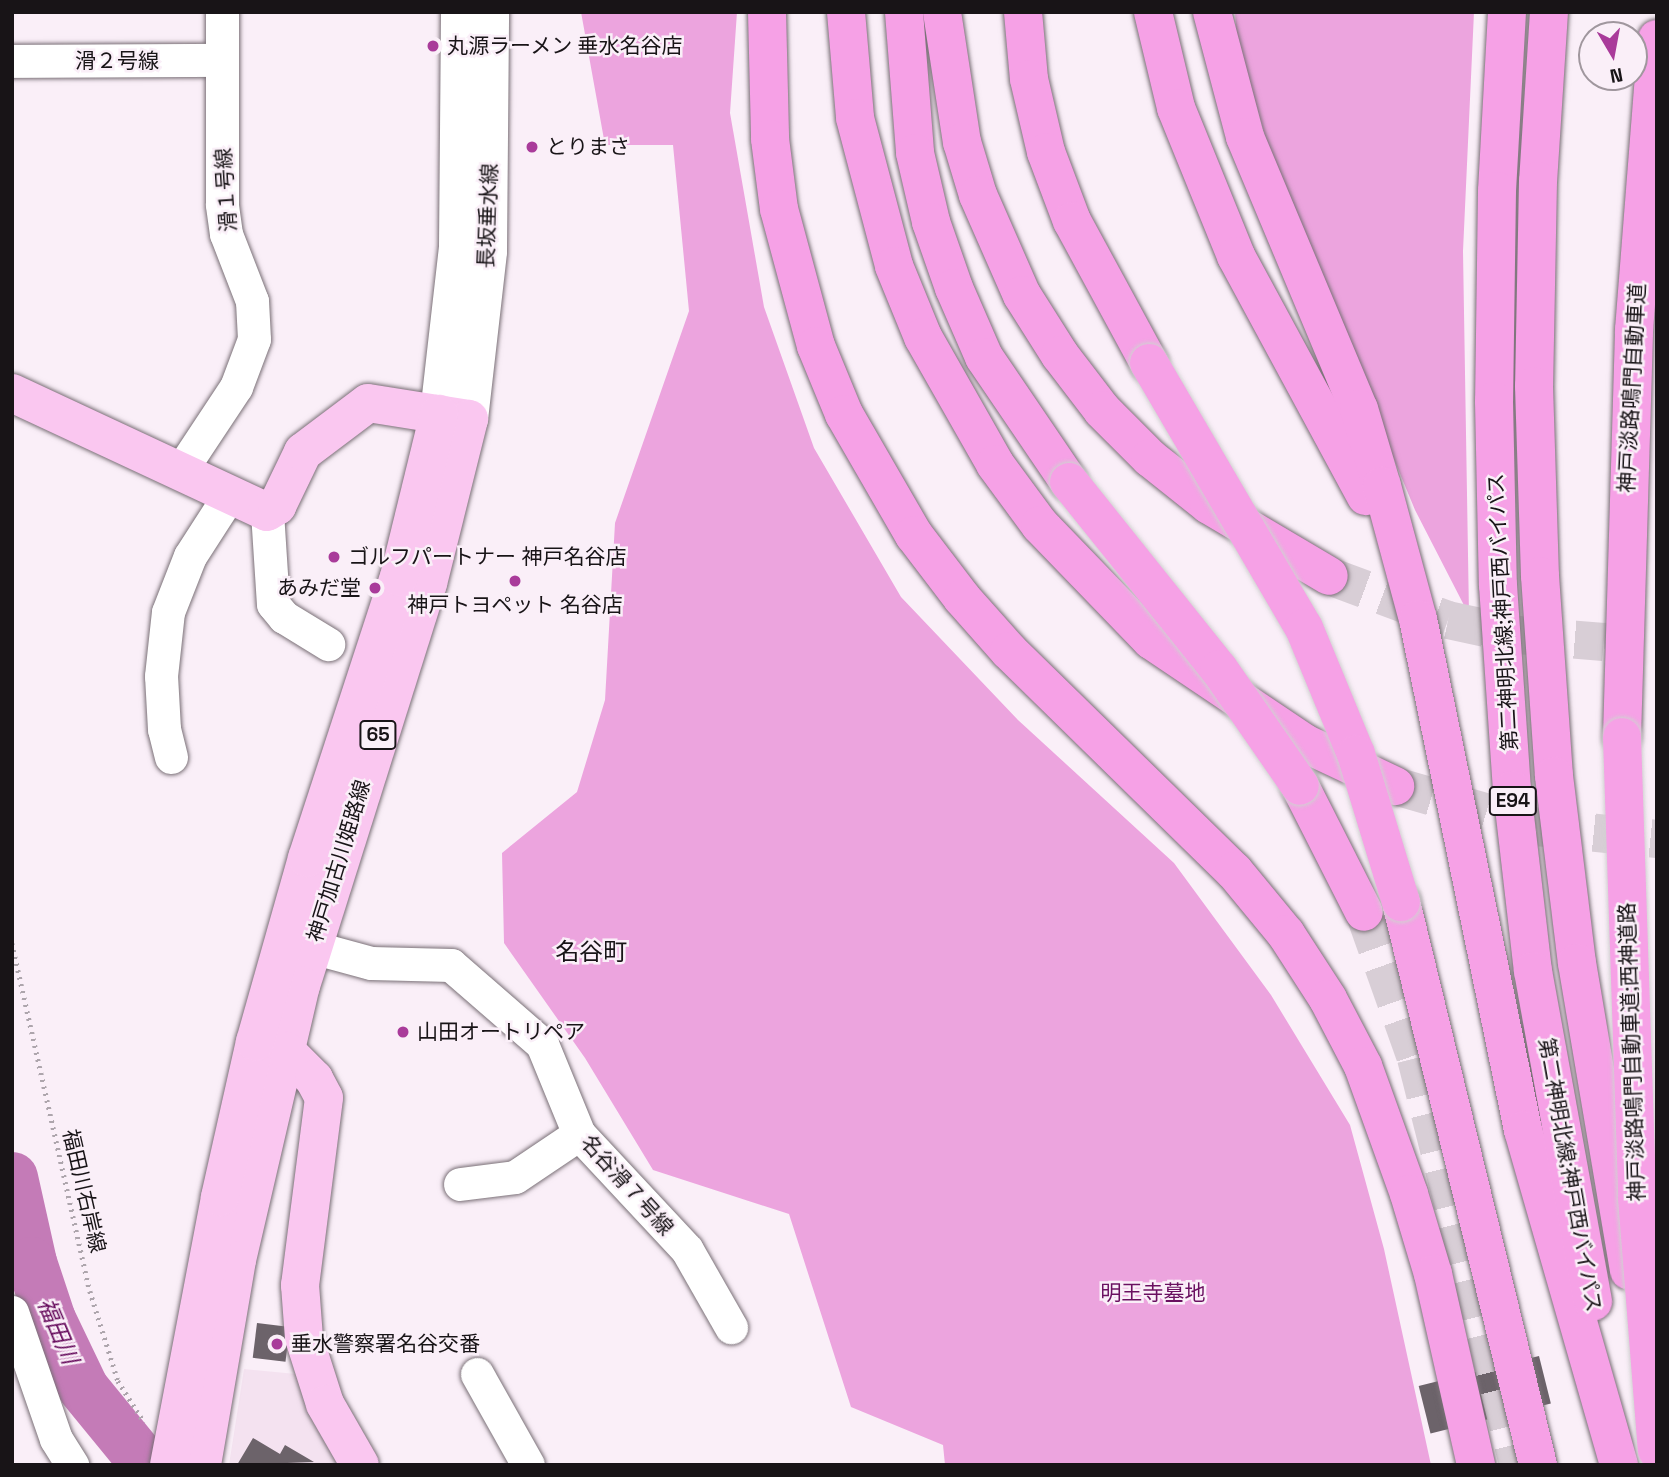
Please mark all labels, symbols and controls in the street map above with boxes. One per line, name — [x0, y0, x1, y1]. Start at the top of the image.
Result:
north arrow — [1578, 21, 1648, 91]
place label: 丸源ラーメン 垂水名谷店 — [447, 33, 683, 59]
marker: 丸源ラーメン 垂水名谷店 — [425, 38, 441, 54]
street label: 滑２号線 — [75, 48, 159, 74]
text: N — [1608, 62, 1625, 89]
place label: とりまさ — [546, 134, 630, 160]
marker: とりまさ — [524, 139, 540, 155]
street label: 滑１号線 — [211, 147, 241, 233]
street label: 長坂垂水線 — [474, 163, 502, 269]
street label: 神戸淡路鳴門自動車道 — [1614, 282, 1650, 494]
street label: 第二神明北線;神戸西バイパス — [1483, 472, 1523, 752]
place label: ゴルフパートナー 神戸名谷店 — [348, 544, 626, 570]
marker: ゴルフパートナー 神戸名谷店 — [326, 549, 342, 565]
marker: 神戸トヨペット 名谷店 — [507, 573, 523, 589]
place label: あみだ堂 — [277, 575, 361, 601]
marker: あみだ堂 — [367, 580, 383, 596]
place label: 神戸トヨペット 名谷店 — [407, 592, 623, 618]
road number: 65 — [359, 720, 397, 750]
street label: 神戸加古川姫路線 — [302, 777, 376, 945]
road number: E94 — [1488, 786, 1538, 816]
street label: 神戸淡路鳴門自動車道;西神道路 — [1614, 902, 1650, 1202]
district label: 名谷町 — [555, 938, 627, 966]
place label: 山田オートリペア — [417, 1019, 585, 1045]
marker: 山田オートリペア — [395, 1024, 411, 1040]
street label: 第二神明北線;神戸西バイパス — [1533, 1036, 1607, 1314]
street label: 福田川右岸線 — [58, 1127, 110, 1255]
street label: 名谷滑７号線 — [575, 1130, 679, 1240]
park label: 明王寺墓地 — [1101, 1280, 1205, 1306]
water label: 福田川 — [32, 1294, 84, 1368]
place label: 垂水警察署名谷交番 — [291, 1331, 480, 1357]
marker: 垂水警察署名谷交番 — [269, 1336, 285, 1352]

